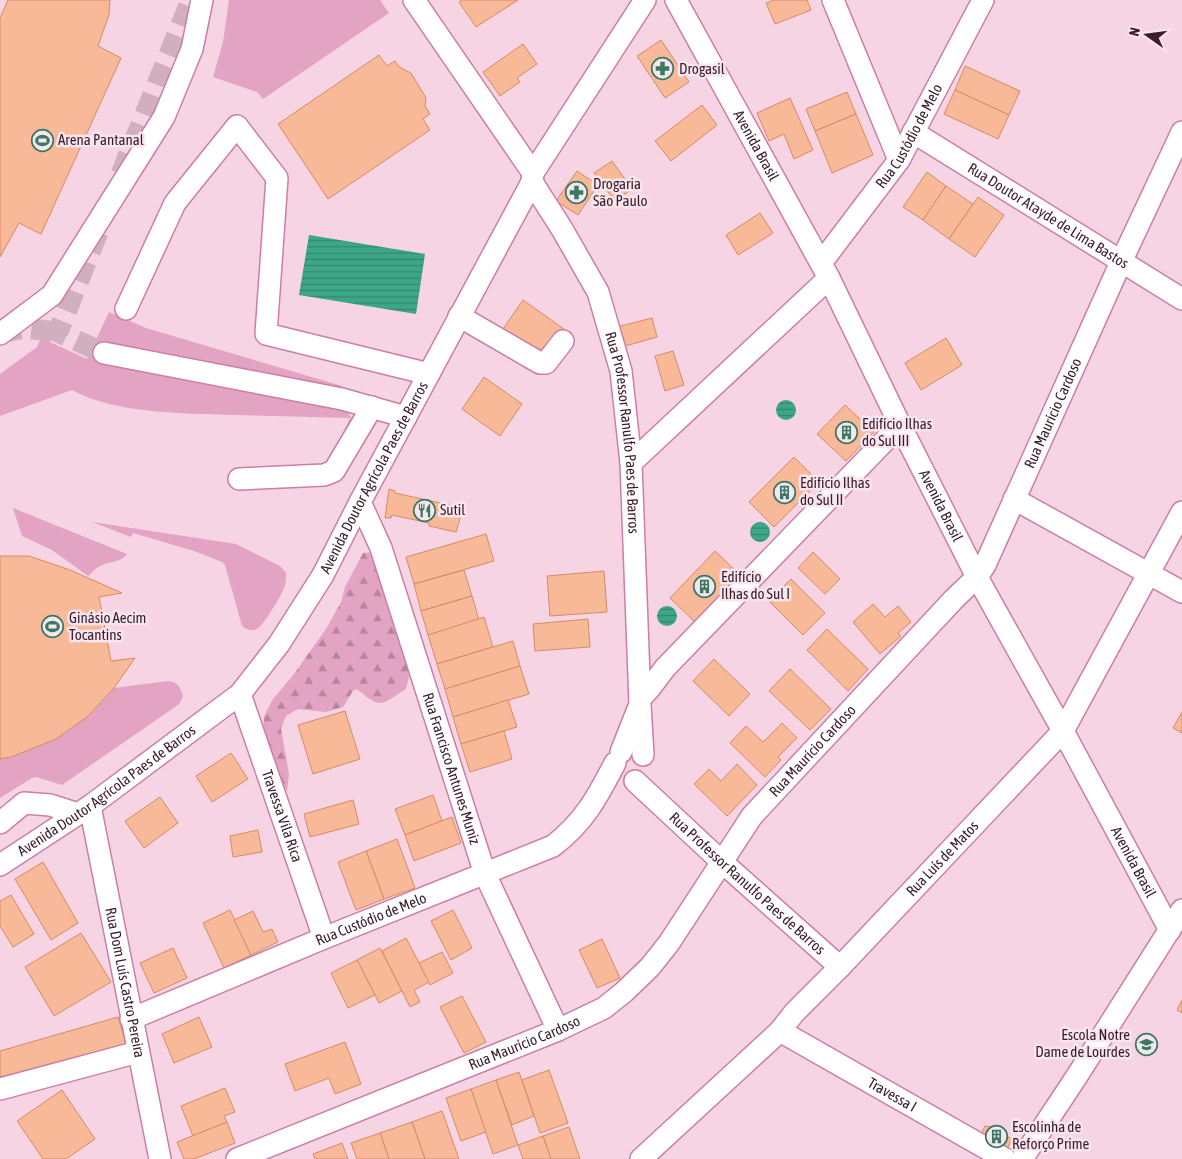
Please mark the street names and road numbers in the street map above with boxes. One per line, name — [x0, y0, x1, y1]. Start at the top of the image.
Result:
street label: Rua Custódio de Melo — [872, 81, 945, 191]
street label: Avenida Brasil — [730, 107, 783, 184]
street label: Rua Doutor Atayde de Lima Bastos — [965, 159, 1132, 272]
street label: Rua Professor Ranulfo Paes de Barros — [602, 330, 643, 534]
street label: Rua Maurício Cardoso — [1021, 355, 1085, 471]
street label: Avenida Doutor Agrícola Paes de Barros — [316, 379, 431, 576]
street label: Avenida Brasil — [916, 467, 967, 544]
street label: Rua Francisco Antunes Muniz — [420, 690, 484, 847]
street label: Rua Maurício Cardoso — [766, 701, 859, 800]
street label: Avenida Doutor Agrícola Paes de Barros — [14, 721, 199, 859]
street label: Travessa Vila Rica — [259, 767, 306, 864]
street label: Rua Professor Ranulfo Paes de Barros — [666, 809, 829, 958]
street label: Rua Luís de Matos — [903, 817, 982, 899]
street label: Avenida Brasil — [1108, 823, 1160, 900]
street label: Rua Custódio de Melo — [313, 889, 429, 949]
street label: Rua Dom Luís Castro Pereira — [102, 906, 149, 1059]
street label: Rua Maurício Cardoso — [466, 1012, 583, 1073]
street label: Travessa I — [865, 1074, 920, 1115]

